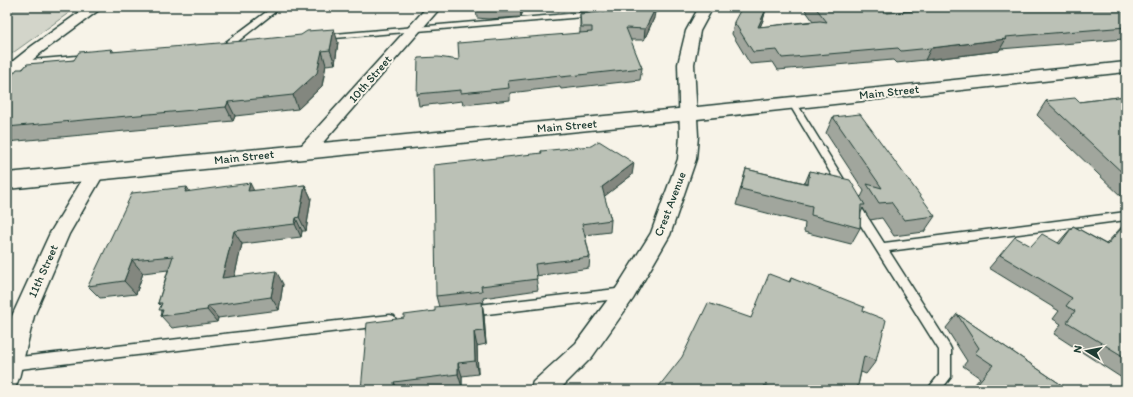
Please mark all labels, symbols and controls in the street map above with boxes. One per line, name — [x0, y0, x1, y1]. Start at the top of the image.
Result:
street label: 10th Street — [346, 52, 395, 106]
street label: Main Street — [858, 82, 920, 102]
street label: Main Street — [536, 116, 598, 136]
street label: Main Street — [213, 147, 275, 167]
street label: Crest Avenue — [651, 169, 689, 238]
street label: 11th Street — [25, 242, 61, 300]
north arrow — [1067, 331, 1107, 371]
text: N — [1071, 345, 1085, 354]

